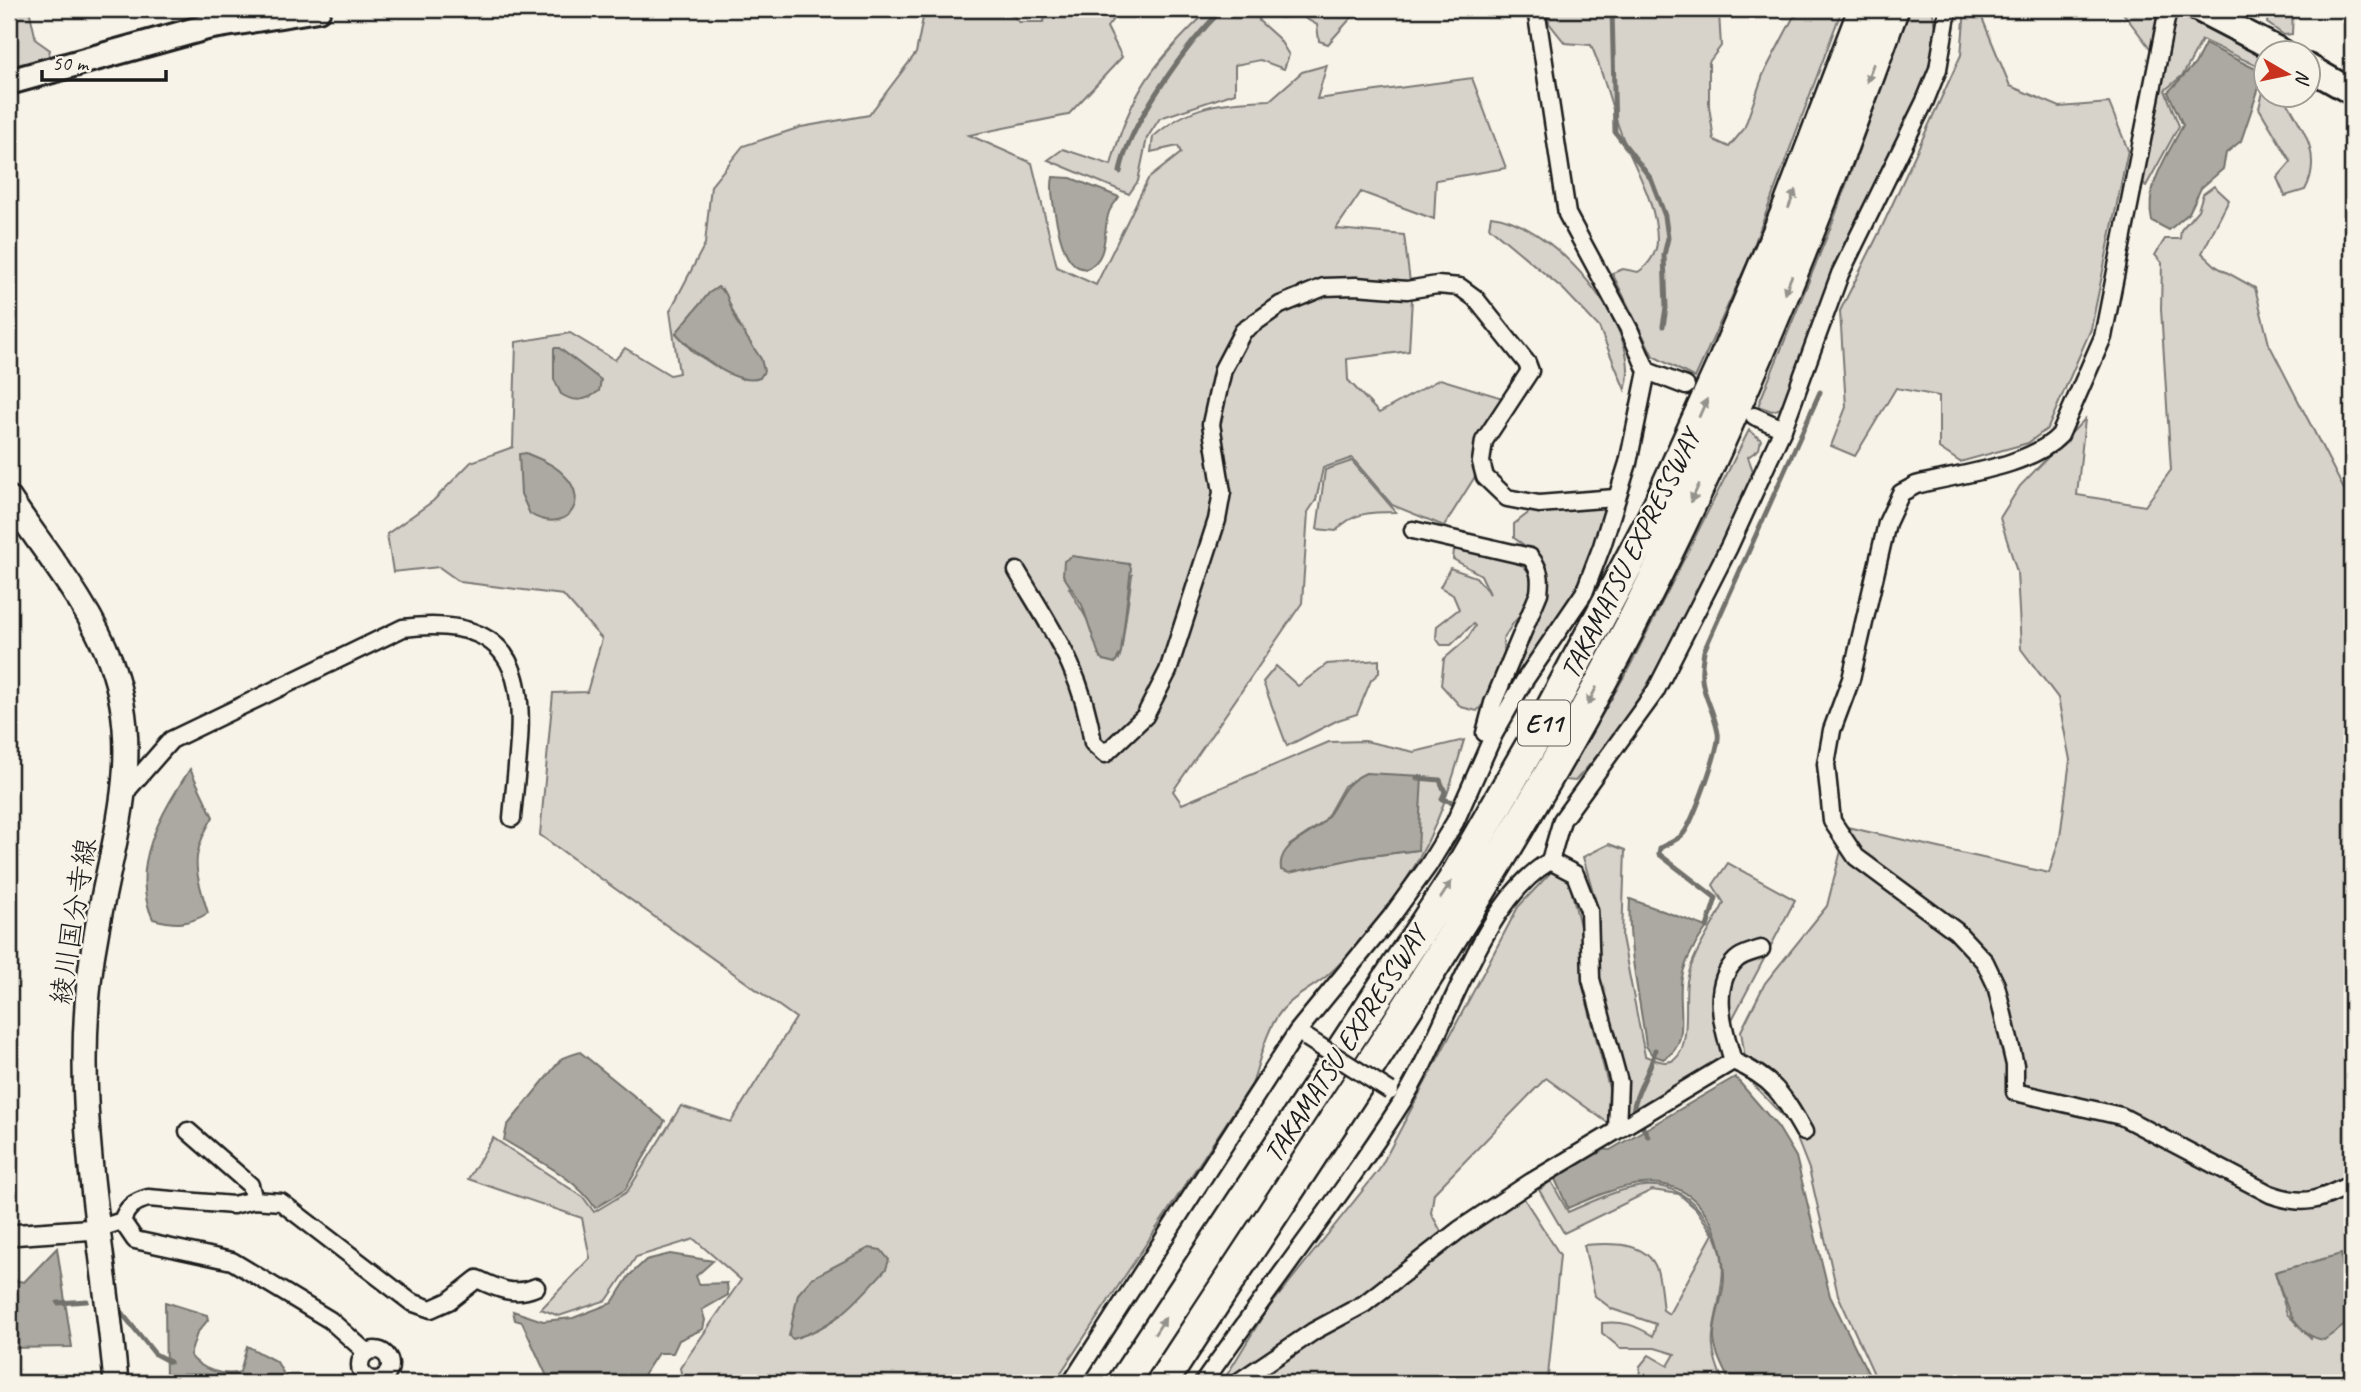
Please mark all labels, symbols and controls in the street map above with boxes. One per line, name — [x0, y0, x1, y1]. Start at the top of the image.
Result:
scale bar — [42, 38, 166, 82]
north arrow — [2252, 38, 2322, 108]
text: 50 m — [52, 50, 90, 76]
one-way arrow — [1864, 63, 1875, 84]
text: N — [2290, 69, 2316, 87]
one-way arrow — [1787, 189, 1798, 210]
one-way arrow — [1782, 275, 1793, 296]
one-way arrow — [1697, 398, 1709, 418]
street label: TAKAMATSU EXPRESSWAY — [1552, 420, 1710, 685]
one-way arrow — [1689, 483, 1701, 503]
one-way arrow — [1586, 686, 1598, 706]
road number: E11 — [1518, 701, 1570, 746]
street label: 綾川国分寺線 — [43, 835, 103, 1007]
one-way arrow — [1440, 880, 1453, 900]
street label: TAKAMATSU EXPRESSWAY — [1255, 916, 1437, 1169]
one-way arrow — [1154, 1316, 1167, 1336]

